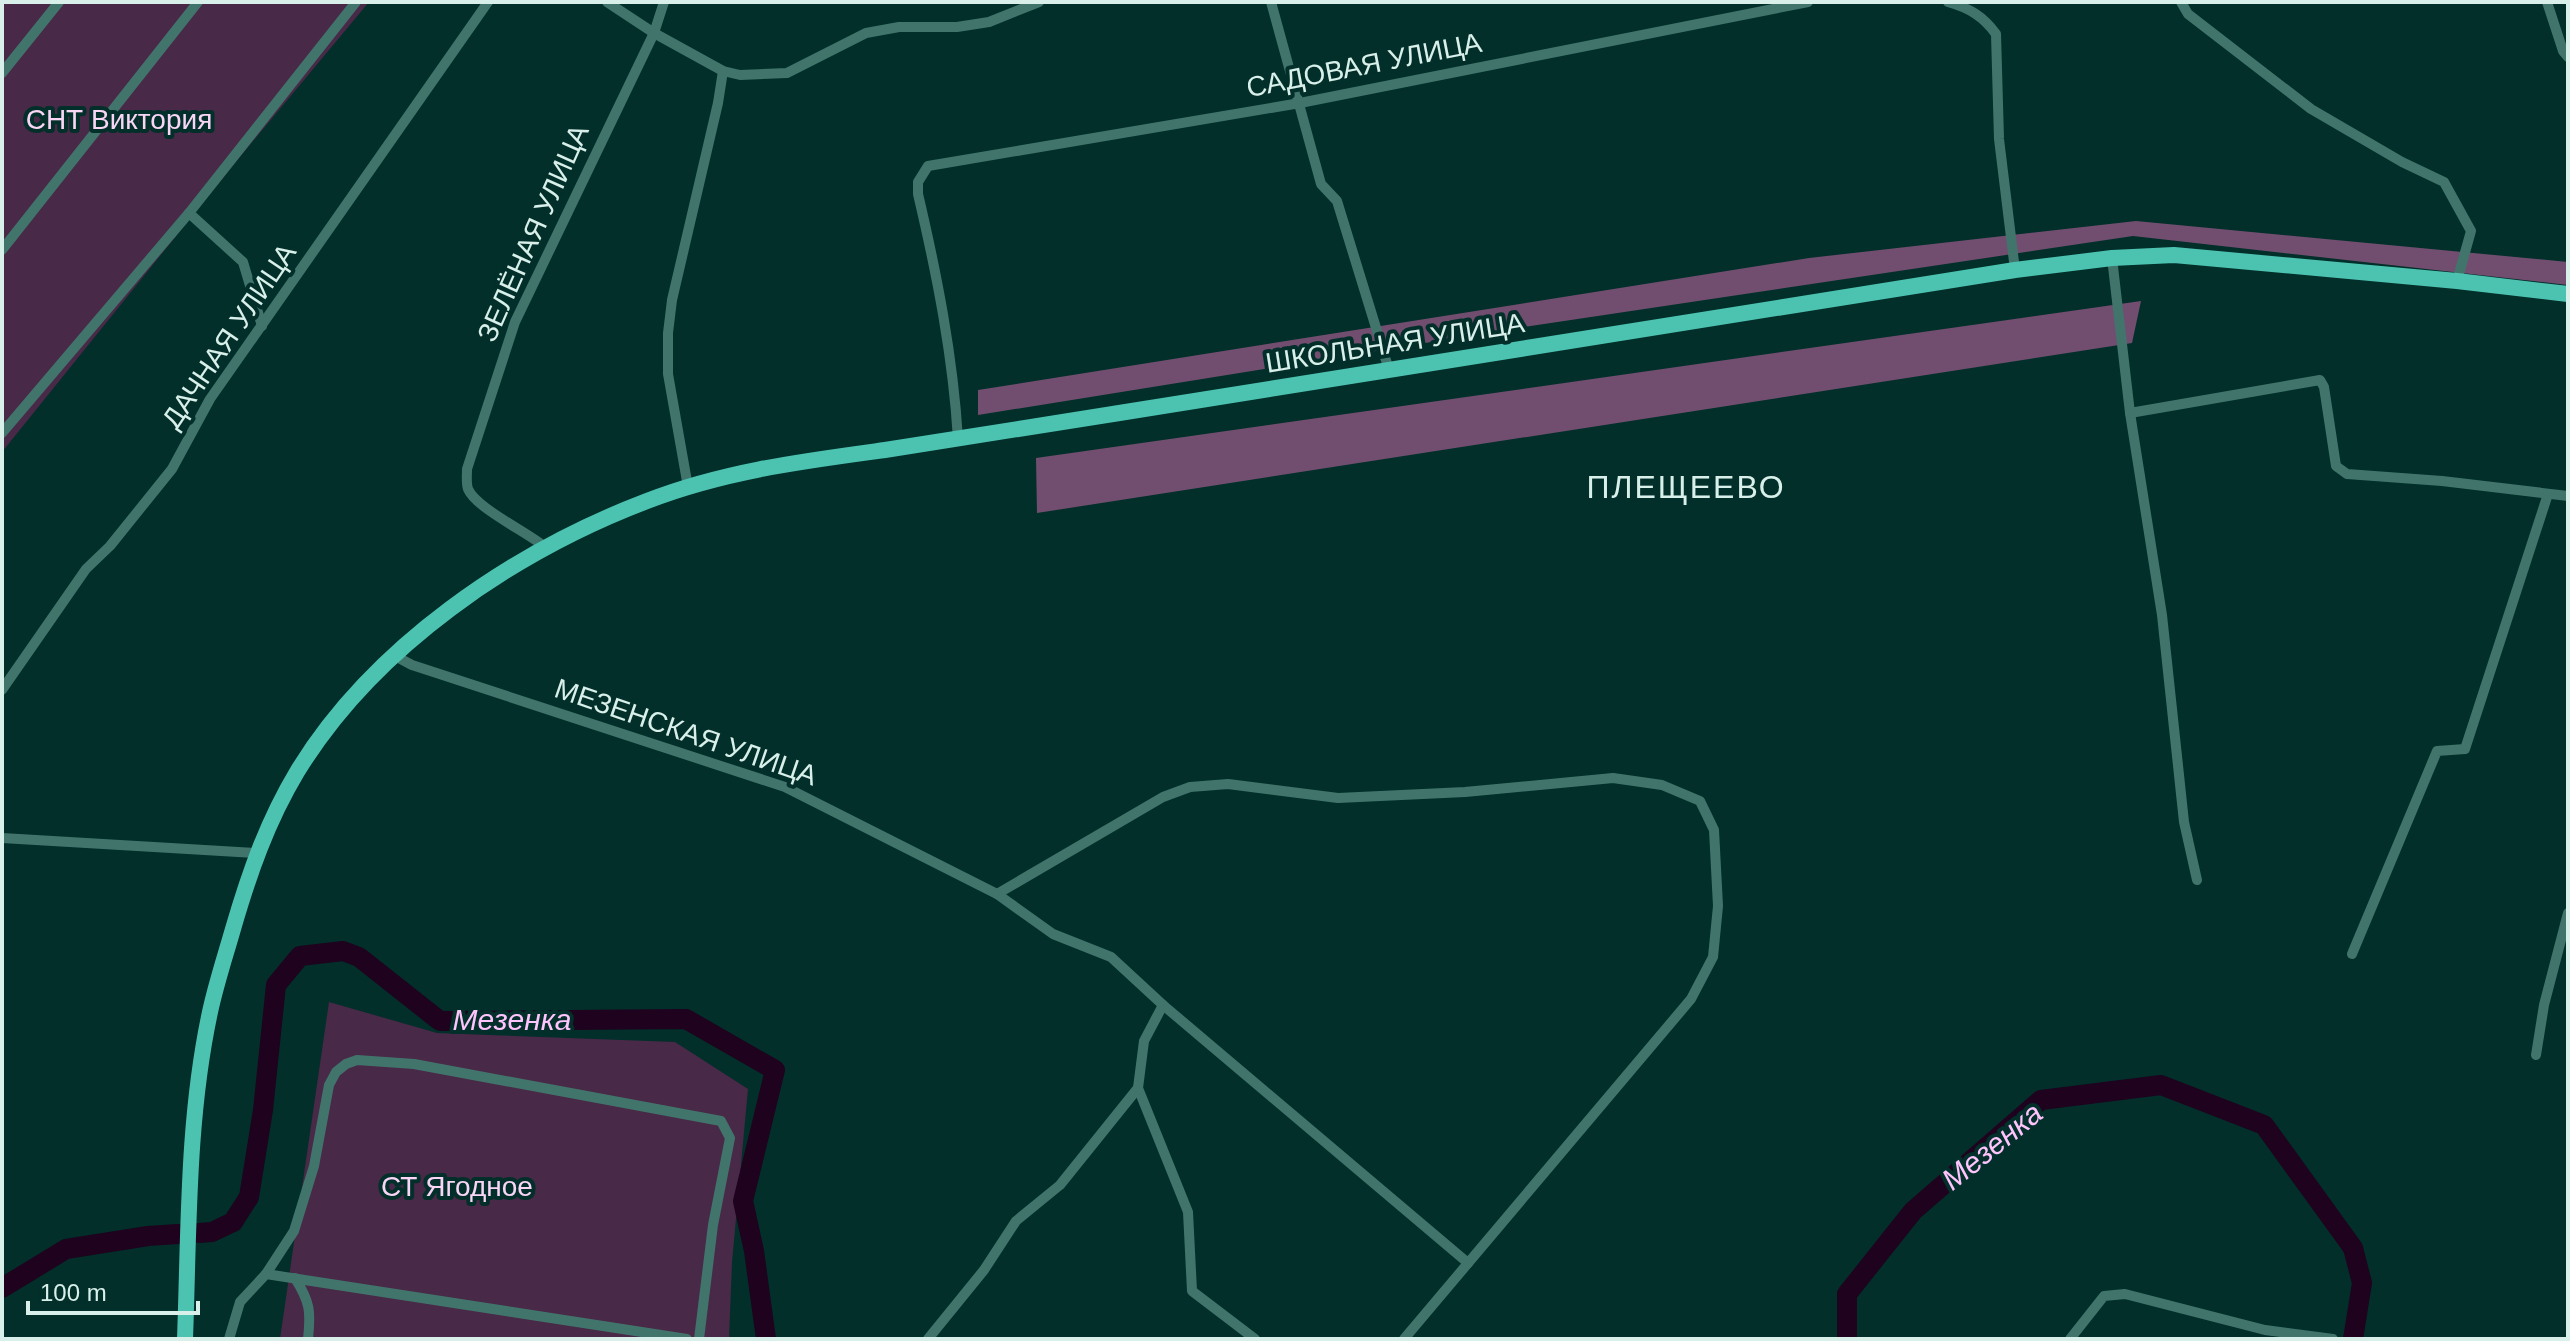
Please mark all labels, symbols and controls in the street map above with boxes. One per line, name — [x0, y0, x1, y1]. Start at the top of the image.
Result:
street label: САДОВАЯ УЛИЦА — [1244, 27, 1485, 103]
park label: СНТ Виктория — [26, 104, 212, 135]
street label: ЗЕЛЁНАЯ УЛИЦА — [471, 119, 595, 346]
street label: ДАЧНАЯ УЛИЦА — [156, 238, 302, 434]
street label: ШКОЛЬНАЯ УЛИЦА — [1263, 307, 1527, 379]
district label: ПЛЕЩЕЕВО — [1586, 469, 1786, 505]
street label: МЕЗЕНСКАЯ УЛИЦА — [551, 673, 821, 792]
water label: Мезенка — [453, 1003, 572, 1036]
water label: Мезенка — [1935, 1096, 2049, 1196]
park label: СТ Ягодное — [381, 1171, 533, 1202]
scale bar — [28, 1265, 198, 1315]
text: 100 m — [40, 1279, 107, 1306]

